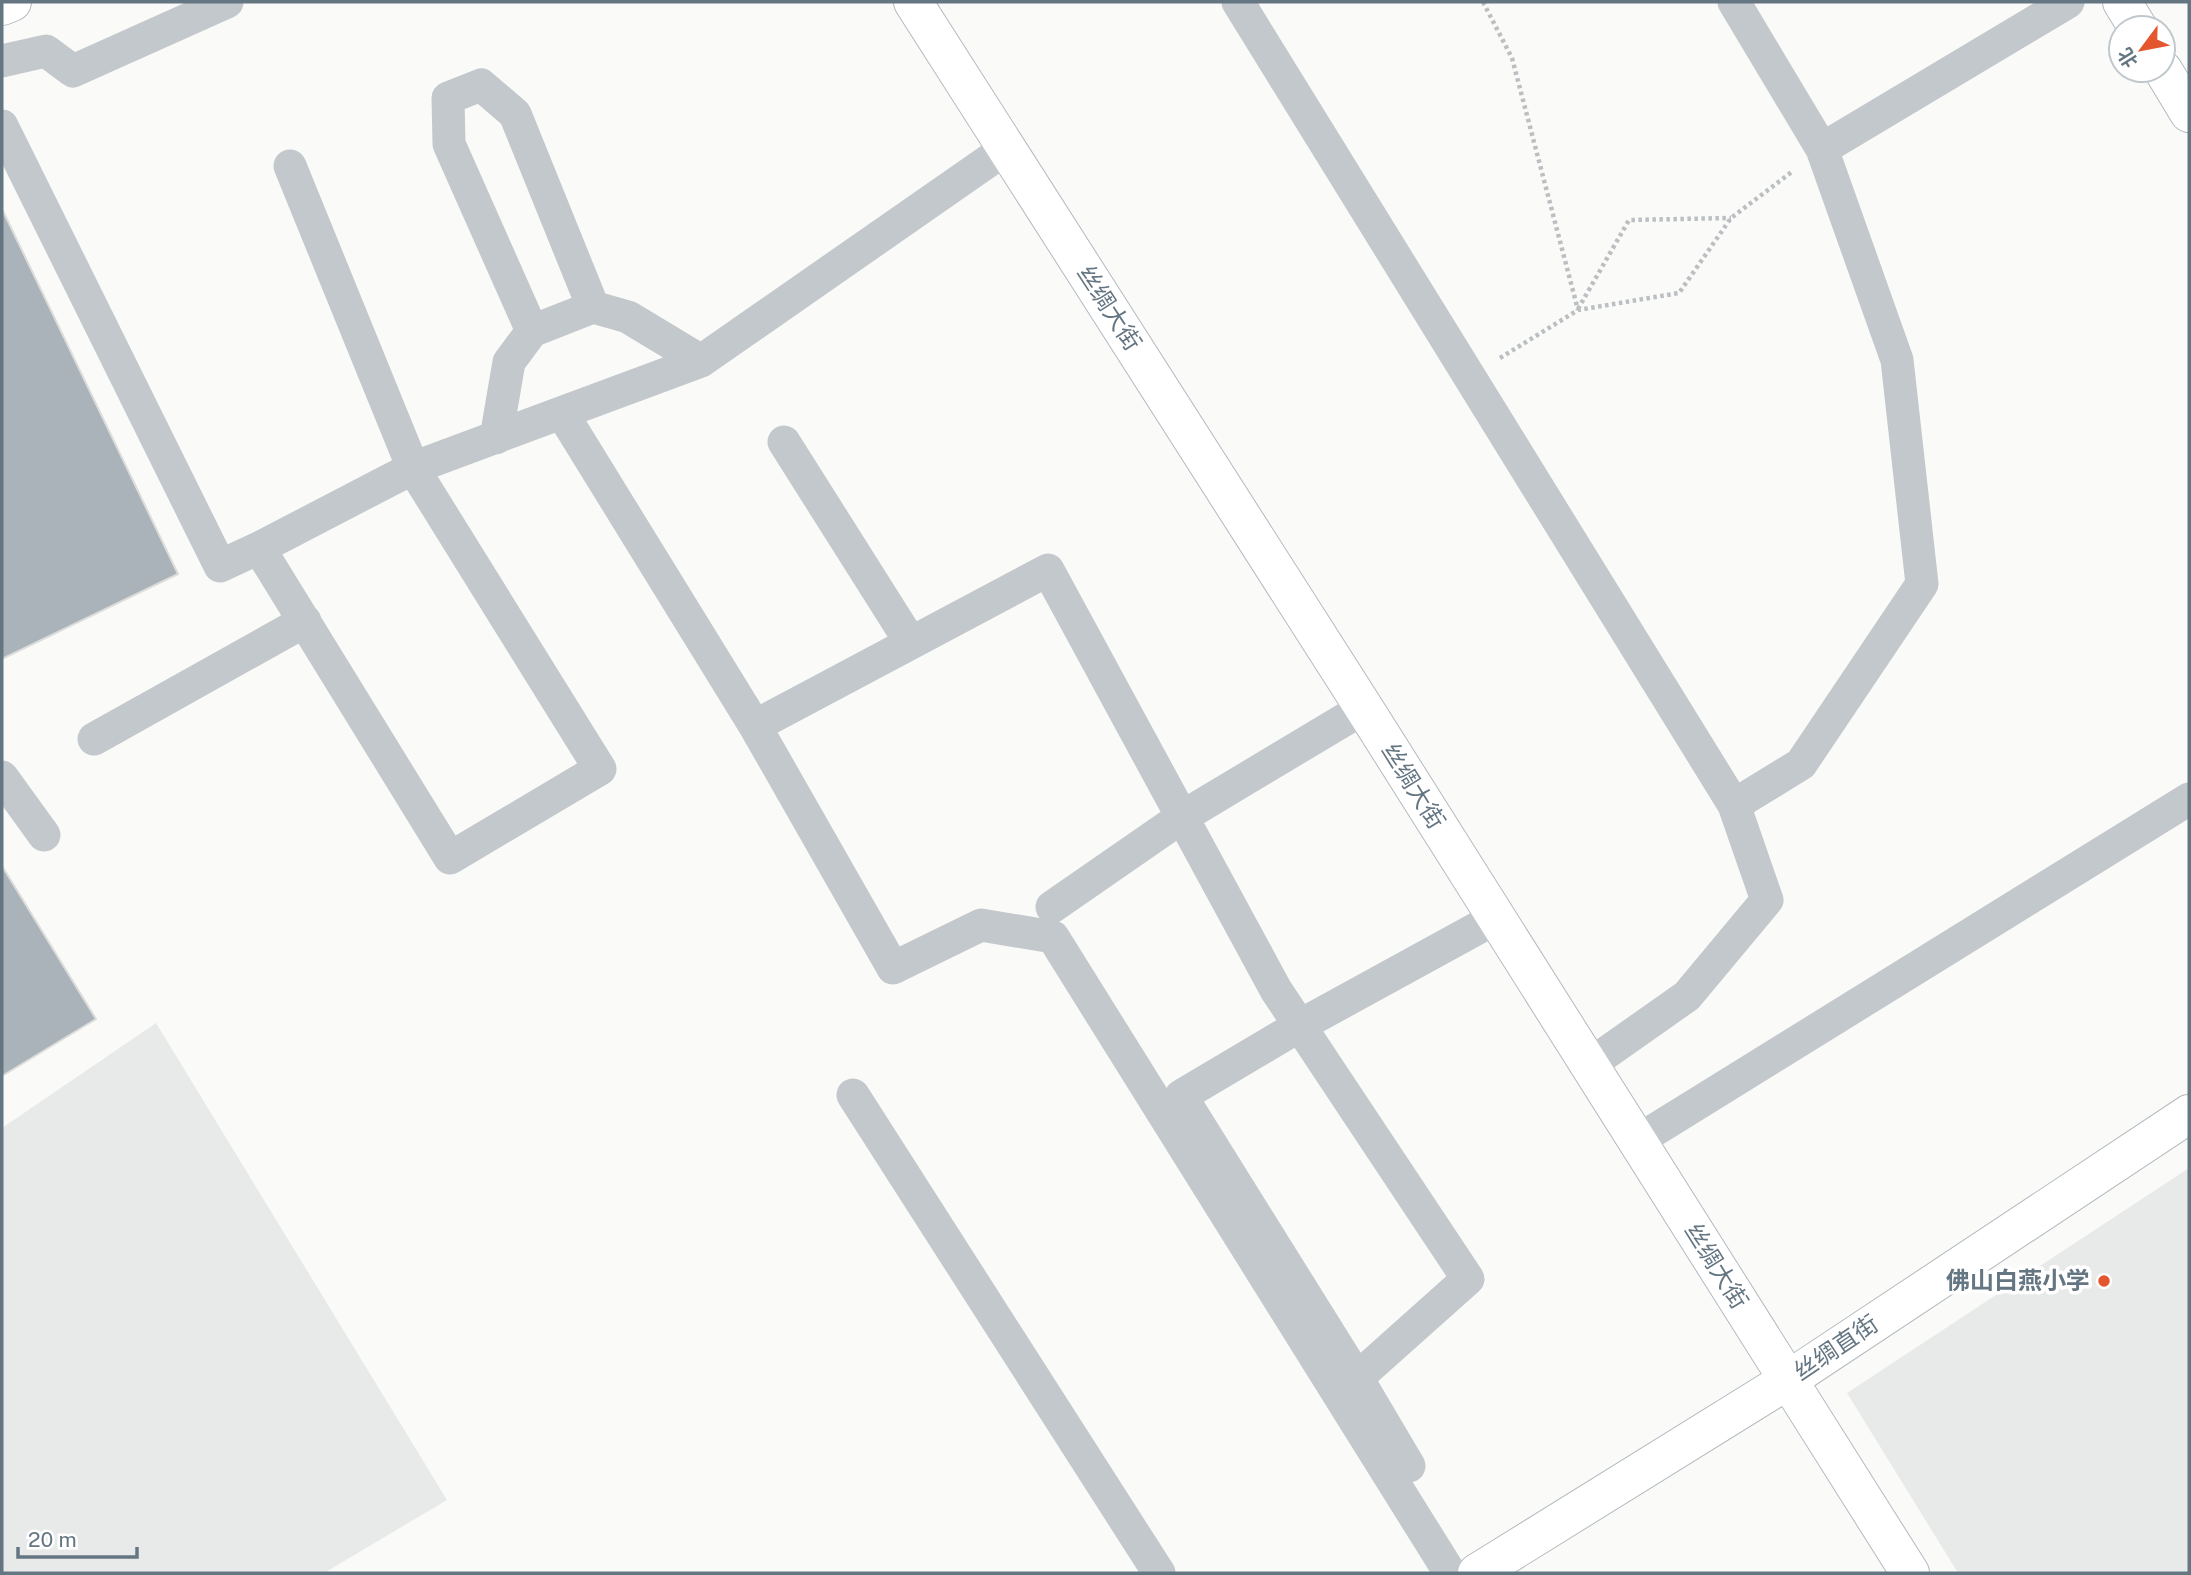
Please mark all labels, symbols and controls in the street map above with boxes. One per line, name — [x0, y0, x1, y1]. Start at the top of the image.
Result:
north arrow — [2107, 14, 2177, 84]
text: 北 — [2113, 44, 2142, 72]
street label: 丝绸大街 — [1072, 260, 1148, 355]
street label: 丝绸大街 — [1377, 737, 1451, 834]
street label: 丝绸大街 — [1680, 1217, 1754, 1314]
place label: 佛山白燕小学 — [1946, 1266, 2090, 1294]
marker: 佛山白燕小学 — [2096, 1273, 2112, 1289]
street label: 丝绸直街 — [1788, 1309, 1883, 1386]
scale bar — [18, 1516, 136, 1560]
text: 20 m — [28, 1527, 77, 1552]

